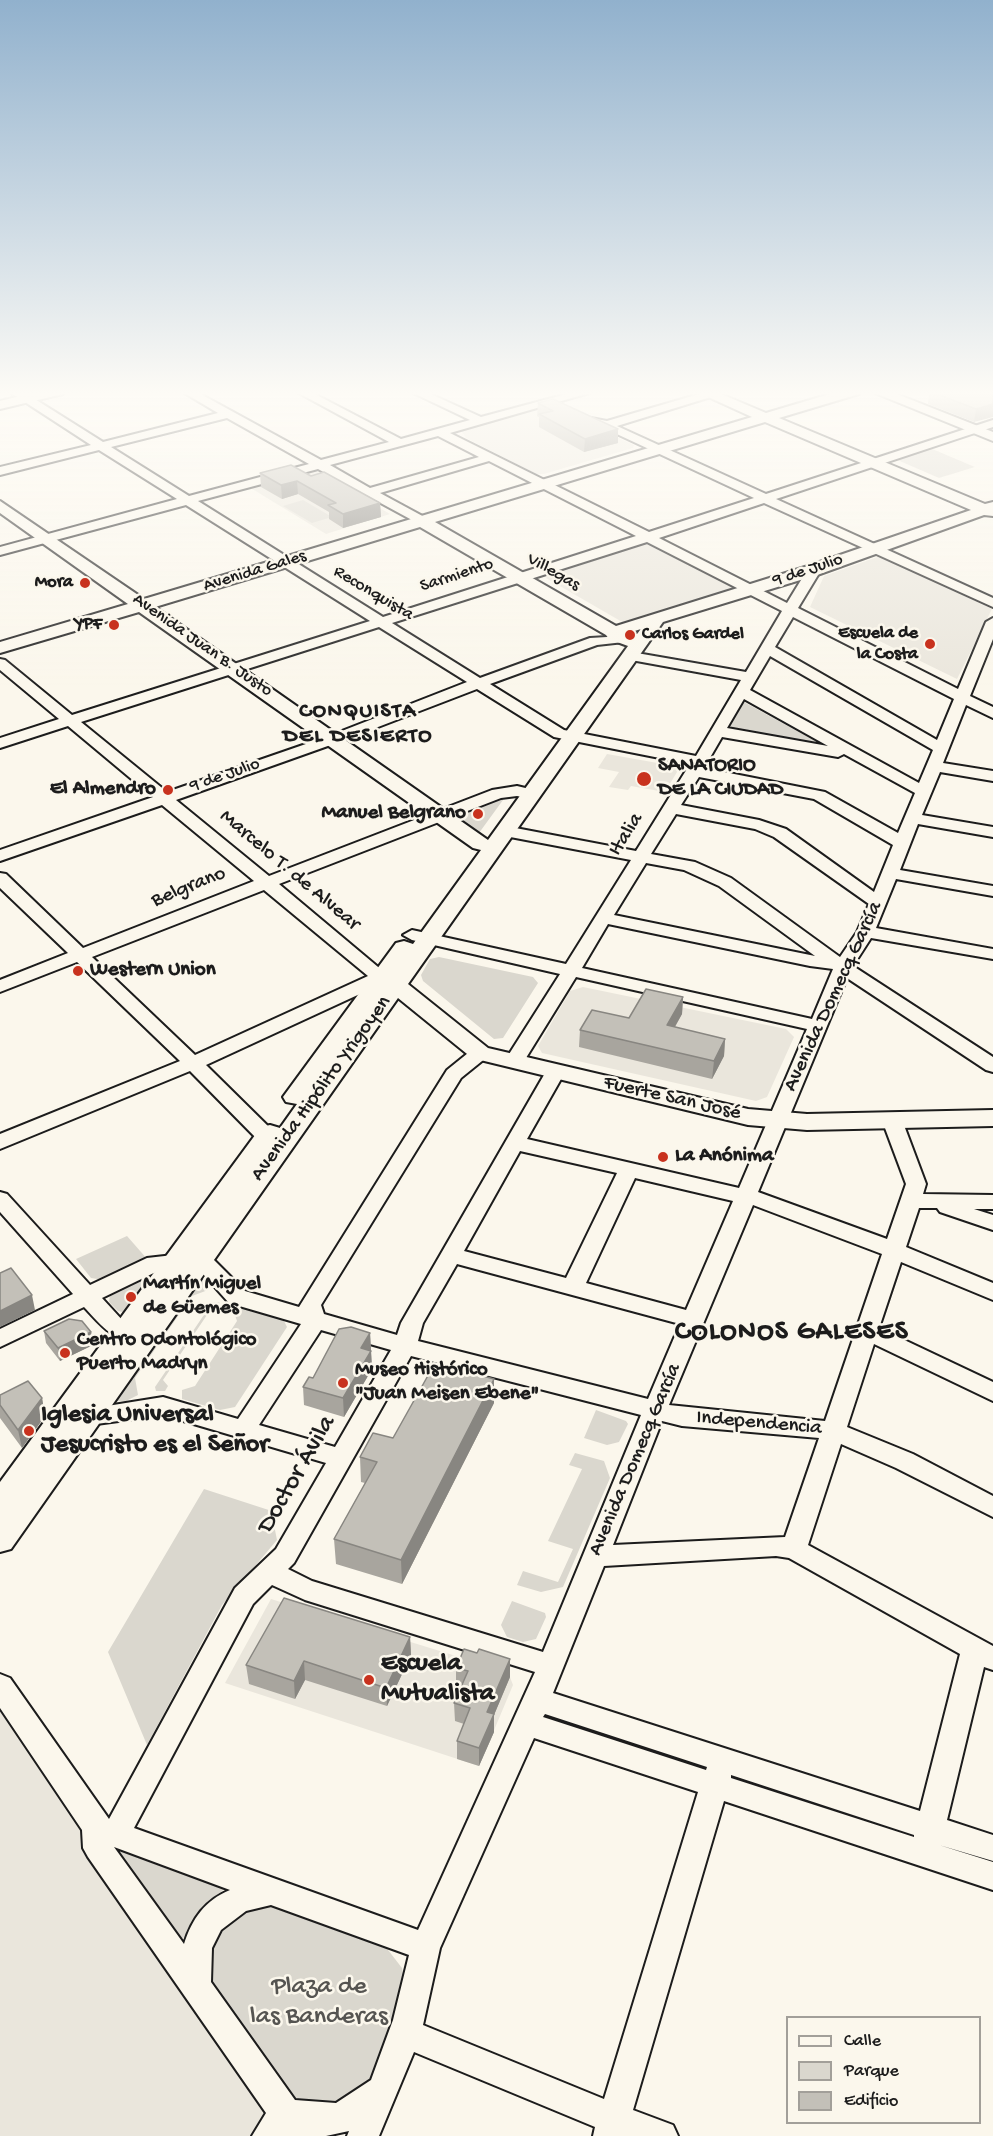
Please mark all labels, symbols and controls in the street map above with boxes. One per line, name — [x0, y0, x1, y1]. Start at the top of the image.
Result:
street label: Avenida Gales — [201, 546, 309, 598]
street label: Villegas — [522, 549, 584, 597]
street label: 9 de Julio — [770, 550, 846, 592]
street label: Sarmiento — [418, 554, 496, 598]
street label: Reconquista — [329, 562, 417, 626]
place label: Mora — [35, 572, 73, 594]
marker: Mora — [78, 576, 92, 590]
street label: Avenida Juan B. Justo — [128, 589, 276, 703]
place label: YPF — [74, 614, 102, 636]
marker: YPF — [107, 618, 121, 632]
place label: Escuela de la Costa — [838, 623, 918, 666]
place label: Carlos Gardel — [642, 624, 744, 646]
marker: Carlos Gardel — [623, 628, 637, 642]
marker: Escuela de la Costa — [923, 637, 937, 651]
district label: CONQUISTA DEL DESIERTO — [283, 700, 433, 752]
street label: 9 de Julio — [187, 754, 263, 798]
place label: SANATORIO DE LA CIUDAD — [658, 754, 783, 804]
marker: SANATORIO DE LA CIUDAD — [635, 770, 653, 788]
place label: El Almendro — [50, 777, 156, 803]
marker: El Almendro — [161, 783, 175, 797]
place label: Manuel Belgrano — [321, 801, 466, 827]
street label: Marcelo T. de Alvear — [213, 805, 365, 937]
marker: Manuel Belgrano — [471, 807, 485, 821]
street label: Italia — [604, 809, 650, 861]
street label: Belgrano — [148, 862, 230, 914]
street label: Avenida Domecq García — [779, 898, 889, 1096]
place label: Western Union — [90, 958, 216, 984]
marker: Western Union — [71, 964, 85, 978]
street label: Avenida Hipólito Yrigoyen — [246, 991, 398, 1187]
street label: Fuerte San José — [601, 1071, 743, 1127]
place label: La Anónima — [675, 1144, 774, 1170]
marker: La Anónima — [656, 1150, 670, 1164]
place label: Martín Miguel de Güemes — [143, 1272, 261, 1322]
marker: Martín Miguel de Güemes — [124, 1290, 138, 1304]
district label: COLONOS GALESES — [675, 1318, 909, 1350]
place label: Centro Odontológico Puerto Madryn — [77, 1328, 256, 1378]
marker: Centro Odontológico Puerto Madryn — [58, 1346, 72, 1360]
place label: Museo Histórico "Juan Meisen Ebene" — [355, 1358, 539, 1408]
street label: Avenida Domecq García — [584, 1360, 688, 1560]
marker: Museo Histórico "Juan Meisen Ebene" — [336, 1376, 350, 1390]
place label: Iglesia Universal Jesucristo es el Señor — [41, 1400, 268, 1462]
street label: Independencia — [695, 1406, 823, 1442]
street label: Doctor Ávila — [252, 1410, 344, 1540]
marker: Iglesia Universal Jesucristo es el Señor — [22, 1424, 36, 1438]
place label: Escuela Mutualista — [381, 1649, 494, 1710]
marker: Escuela Mutualista — [362, 1673, 376, 1687]
park label: Plaza de las Banderas — [250, 1972, 388, 2033]
legend — [786, 2016, 981, 2124]
text: Calle — [844, 2031, 881, 2052]
text: Parque — [844, 2061, 899, 2082]
text: Edificio — [844, 2091, 898, 2112]

